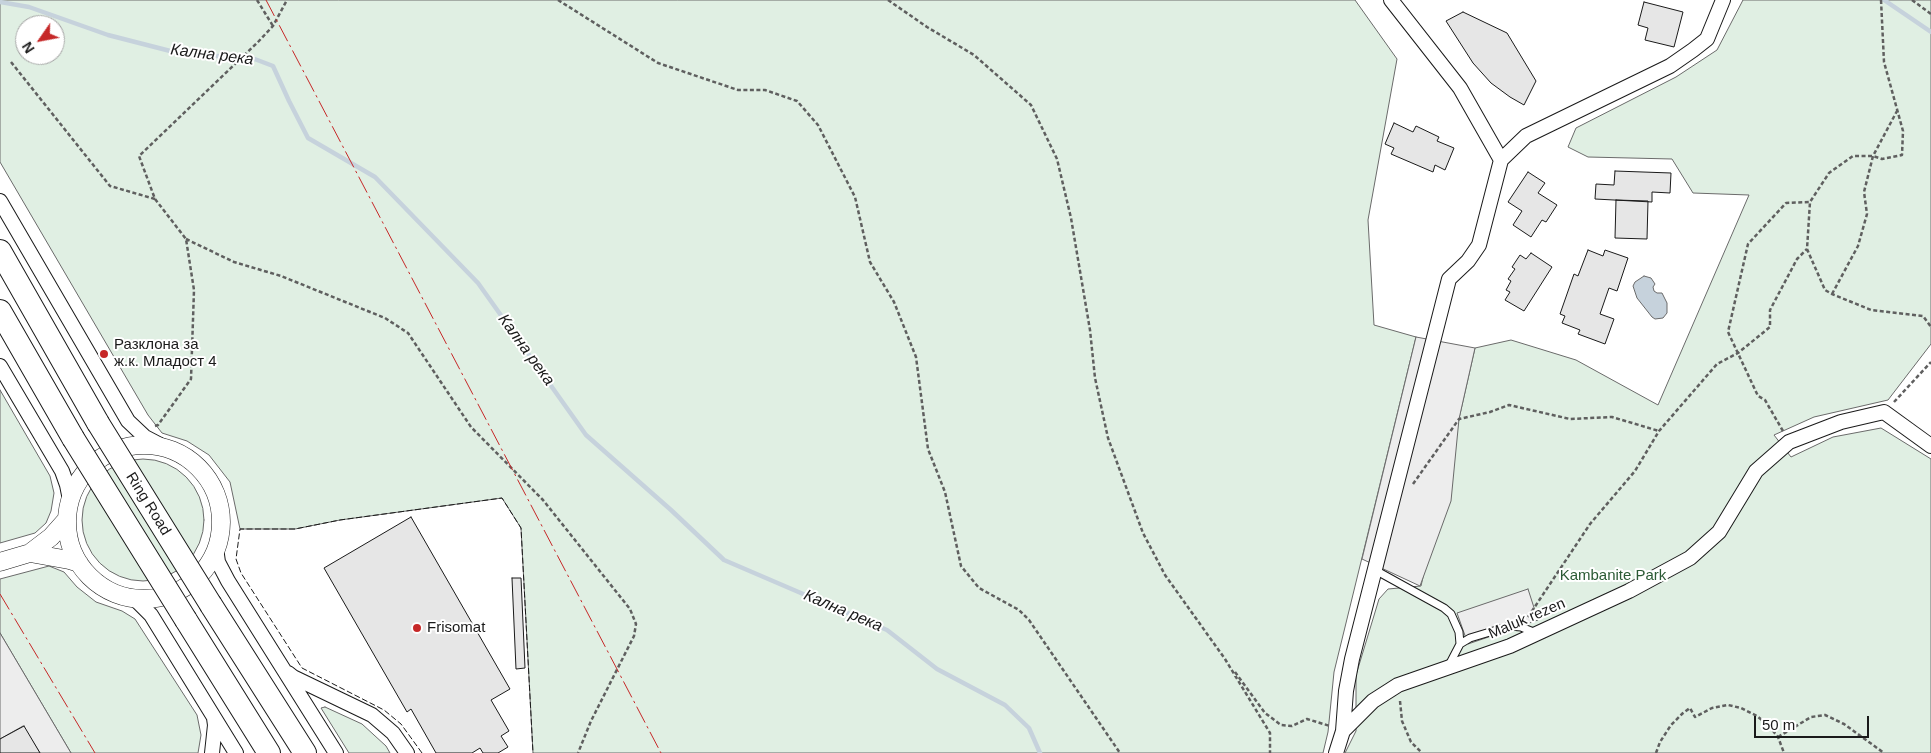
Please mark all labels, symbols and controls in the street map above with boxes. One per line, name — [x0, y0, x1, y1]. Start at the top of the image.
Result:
north arrow — [15, 15, 65, 65]
text: N — [19, 39, 38, 56]
water label: Кална река — [169, 40, 255, 70]
water label: Кална река — [494, 311, 558, 389]
place label: Разклона за ж.к. Младост 4 — [114, 336, 217, 371]
marker: Разклона за ж.к. Младост 4 — [98, 348, 110, 360]
street label: Ring Road — [122, 469, 174, 539]
park label: Kambanite Park — [1560, 567, 1666, 585]
water label: Кална река — [801, 586, 885, 636]
street label: Maluk rezen — [1486, 595, 1568, 643]
place label: Frisomat — [427, 619, 485, 637]
marker: Frisomat — [411, 622, 423, 634]
scale bar — [1756, 706, 1871, 738]
text: 50 m — [1762, 716, 1795, 733]

